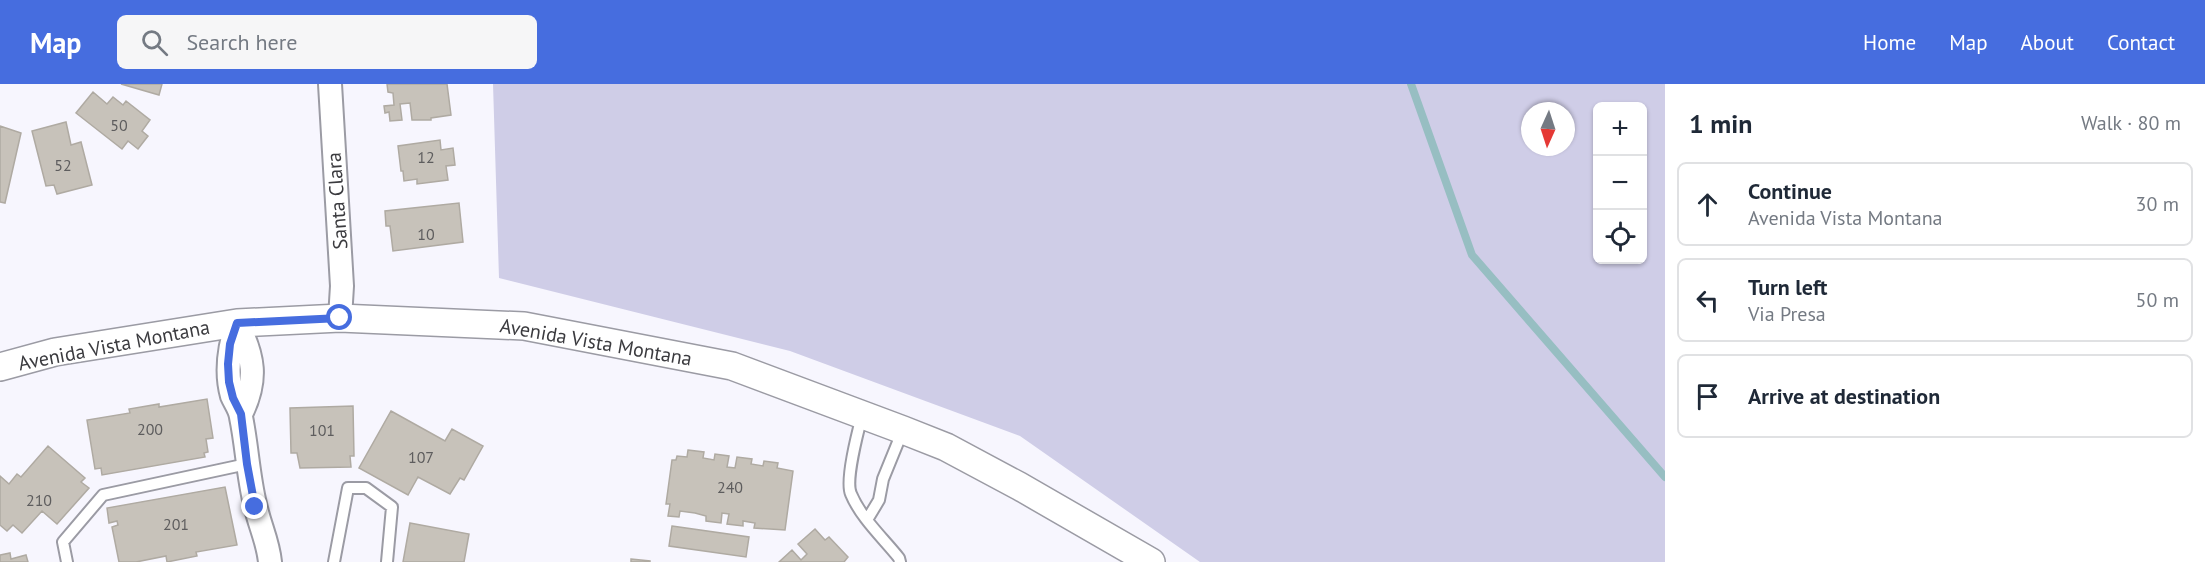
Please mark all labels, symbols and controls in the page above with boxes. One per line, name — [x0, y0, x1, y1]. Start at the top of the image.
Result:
search box — [117, 15, 537, 69]
text: Map — [30, 24, 81, 61]
icon: search — [138, 26, 171, 59]
text: Search here — [186, 28, 297, 56]
text: Home — [1863, 29, 1916, 56]
text: Map — [1949, 29, 1988, 56]
text: About — [2021, 29, 2074, 56]
text: Contact — [2107, 29, 2175, 56]
north arrow — [1521, 102, 1575, 156]
map controls — [1593, 102, 1647, 264]
button: + — [1593, 102, 1647, 156]
text: 1 min — [1689, 107, 1752, 140]
text: Walk · 80 m — [2081, 110, 2181, 136]
house number: 50 — [110, 115, 128, 135]
house number: 12 — [417, 147, 435, 167]
street label: Santa Clara — [321, 152, 353, 250]
house number: 52 — [54, 155, 72, 175]
button: − — [1593, 156, 1647, 210]
text: Continue — [1748, 177, 1832, 205]
icon: ahead — [1691, 188, 1724, 221]
text: 30 m — [2136, 191, 2179, 217]
text: Avenida Vista Montana — [1748, 205, 1943, 231]
button: locate — [1593, 210, 1647, 264]
house number: 10 — [417, 224, 435, 244]
text: Turn left — [1748, 273, 1828, 301]
icon: left — [1691, 284, 1724, 317]
text: 50 m — [2136, 287, 2179, 313]
text: Via Presa — [1748, 301, 1826, 327]
route start — [326, 304, 352, 330]
street label: Avenida Vista Montana — [498, 312, 694, 372]
street label: Avenida Vista Montana — [16, 314, 212, 376]
icon: arrive — [1691, 380, 1724, 413]
text: Arrive at destination — [1748, 382, 1940, 410]
house number: 200 — [137, 419, 163, 439]
house number: 101 — [309, 420, 335, 440]
house number: 107 — [408, 447, 434, 467]
house number: 240 — [717, 477, 743, 497]
house number: 210 — [26, 490, 52, 510]
route end — [241, 493, 267, 519]
house number: 201 — [163, 514, 189, 534]

